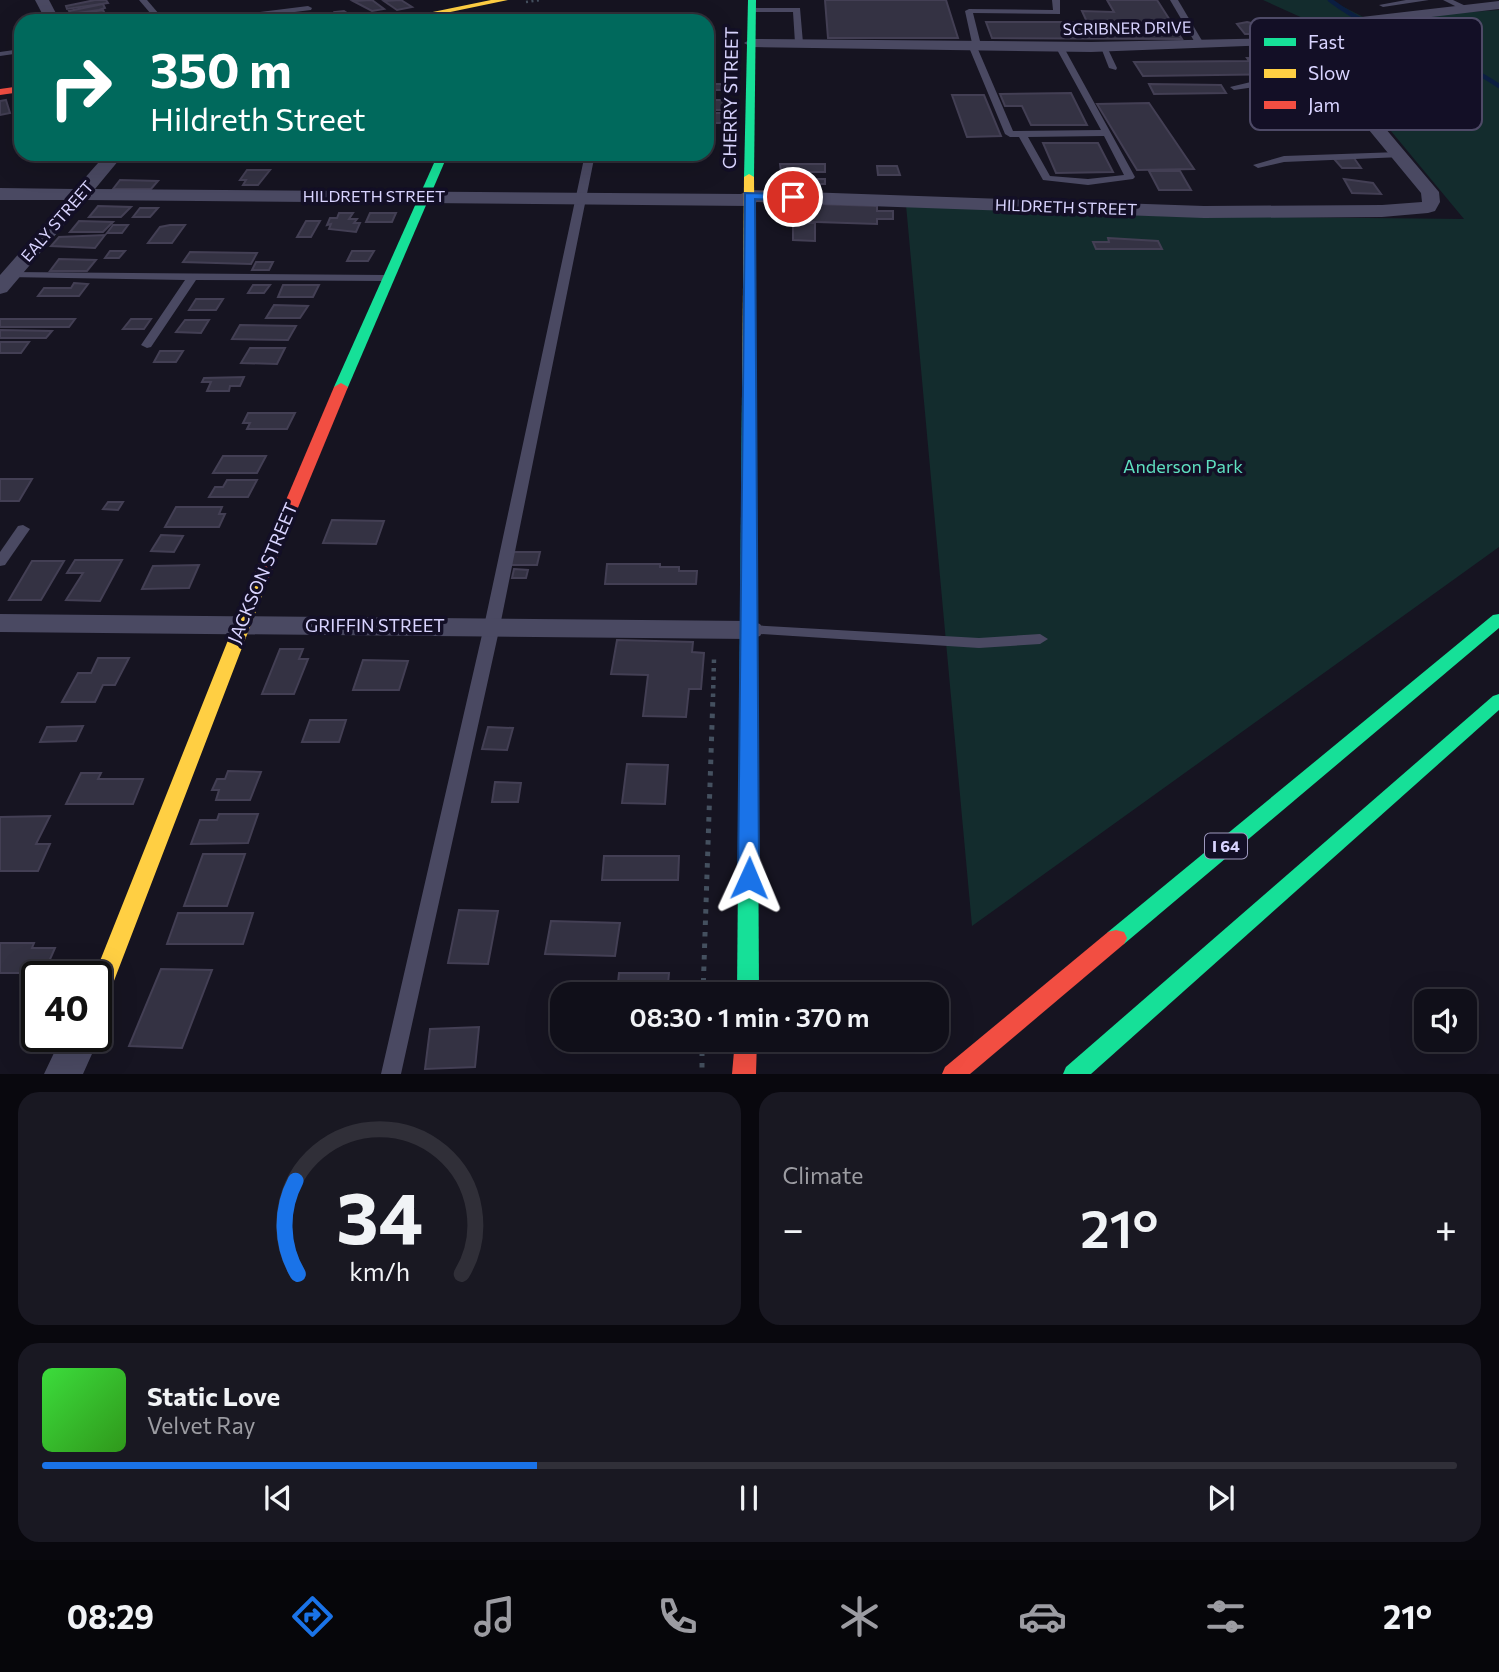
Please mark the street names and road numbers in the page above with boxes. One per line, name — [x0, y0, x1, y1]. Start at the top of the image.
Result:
street label: SCRIBNER DRIVE — [1062, 17, 1191, 38]
street label: CHERRY STREET — [718, 27, 742, 169]
street label: EALY STREET — [16, 176, 97, 265]
street label: HILDRETH STREET — [303, 186, 445, 205]
street label: HILDRETH STREET — [995, 195, 1137, 218]
street label: JACKSON STREET — [223, 499, 302, 646]
street label: GRIFFIN STREET — [305, 614, 445, 636]
road number: I 64 — [1205, 834, 1247, 859]

